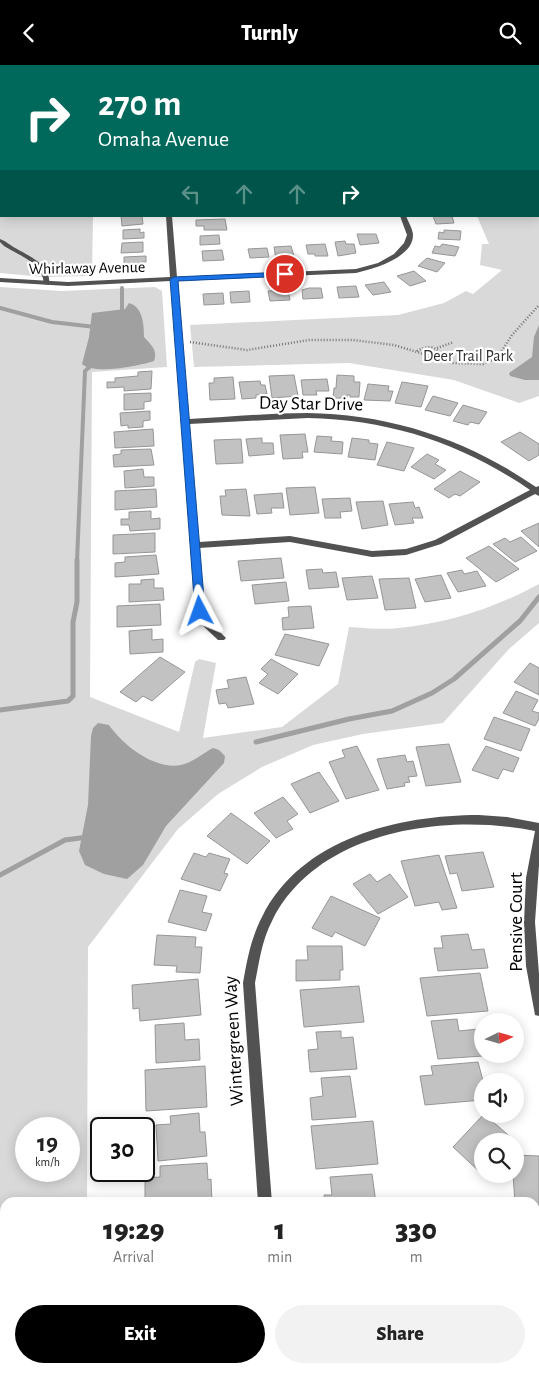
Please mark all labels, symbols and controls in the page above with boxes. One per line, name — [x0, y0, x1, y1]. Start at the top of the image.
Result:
icon: back — [15, 19, 43, 47]
icon: search — [496, 19, 524, 47]
text: Turnly — [241, 22, 298, 44]
icon: right — [15, 85, 80, 150]
text: 270 m — [98, 87, 181, 122]
text: Omaha Avenue — [98, 128, 229, 150]
icon: left — [177, 180, 205, 208]
icon: ahead — [230, 180, 258, 208]
icon: ahead — [283, 180, 311, 208]
icon: right — [336, 180, 364, 208]
pin — [264, 253, 306, 295]
street label: Whirlaway Avenue — [29, 259, 145, 278]
icon: arrive — [271, 260, 299, 288]
park label: Deer Trail Park — [423, 348, 514, 364]
street label: Day Star Drive — [259, 394, 363, 414]
position arrow — [173, 584, 225, 636]
street label: Pensive Court — [507, 872, 526, 972]
street label: Wintergreen Way — [221, 975, 247, 1107]
north arrow — [474, 1013, 524, 1063]
map controls — [474, 1013, 524, 1183]
button: sound — [474, 1073, 524, 1123]
speed limit sign: 30 — [90, 1117, 155, 1182]
text: 19 — [37, 1131, 58, 1156]
button: search — [474, 1133, 524, 1183]
text: km/h — [35, 1156, 60, 1168]
text: 19:29 — [103, 1215, 164, 1245]
text: 1 — [274, 1215, 285, 1245]
text: 330 — [395, 1215, 437, 1245]
text: Arrival — [113, 1249, 154, 1265]
text: min — [267, 1249, 292, 1265]
text: m — [410, 1249, 423, 1265]
button: Exit — [15, 1305, 265, 1363]
button: Share — [275, 1305, 525, 1363]

